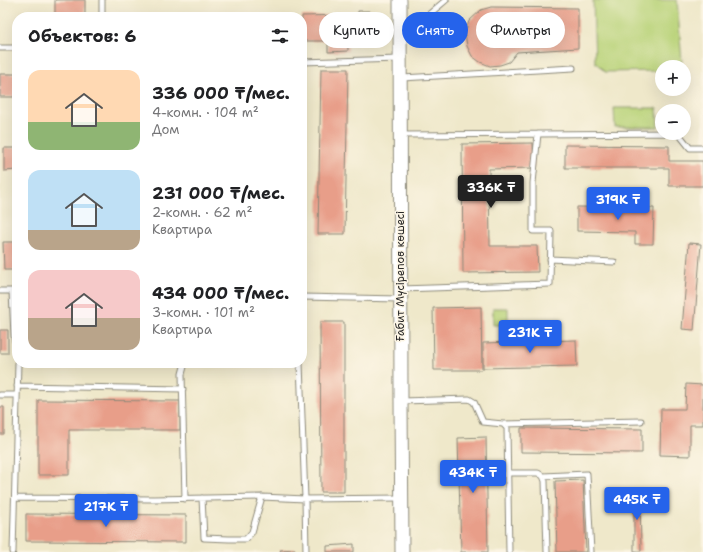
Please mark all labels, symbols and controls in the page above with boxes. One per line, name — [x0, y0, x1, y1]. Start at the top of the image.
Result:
chip: Купить — [319, 12, 394, 48]
chip: Снять — [402, 12, 468, 48]
chip: Фильтры — [476, 12, 565, 48]
text: Объектов: 6 — [28, 25, 137, 47]
icon: filters — [269, 25, 291, 47]
map controls — [655, 60, 691, 140]
button: + — [655, 60, 691, 96]
text: 336 000 ₸/мес. — [152, 82, 290, 104]
icon: home — [60, 86, 108, 134]
text: 4-комн. · 104 m² — [152, 104, 259, 121]
button: − — [655, 104, 691, 140]
text: Дом — [152, 121, 180, 138]
pin: 336K ₸ — [458, 175, 524, 209]
text: 336K ₸ — [467, 179, 515, 196]
text: 231 000 ₸/мес. — [152, 182, 285, 204]
icon: home — [60, 186, 108, 234]
pin: 319K ₸ — [585, 187, 651, 221]
text: 319K ₸ — [596, 191, 640, 208]
text: 2-комн. · 62 m² — [152, 204, 252, 221]
street label: Ғабит Мүсірепов көшесі — [393, 211, 408, 341]
text: Квартира — [152, 221, 212, 238]
text: 434 000 ₸/мес. — [152, 282, 289, 304]
icon: home — [60, 286, 108, 334]
text: 3-комн. · 101 m² — [152, 304, 255, 321]
pin: 231K ₸ — [497, 320, 563, 354]
text: Квартира — [152, 321, 212, 338]
text: 231K ₸ — [508, 324, 552, 341]
pin: 434K ₸ — [440, 460, 506, 494]
text: 434K ₸ — [449, 464, 497, 481]
pin: 445K ₸ — [604, 487, 670, 521]
text: 445K ₸ — [613, 491, 661, 508]
pin: 217K ₸ — [73, 494, 139, 528]
text: 217K ₸ — [84, 498, 128, 515]

